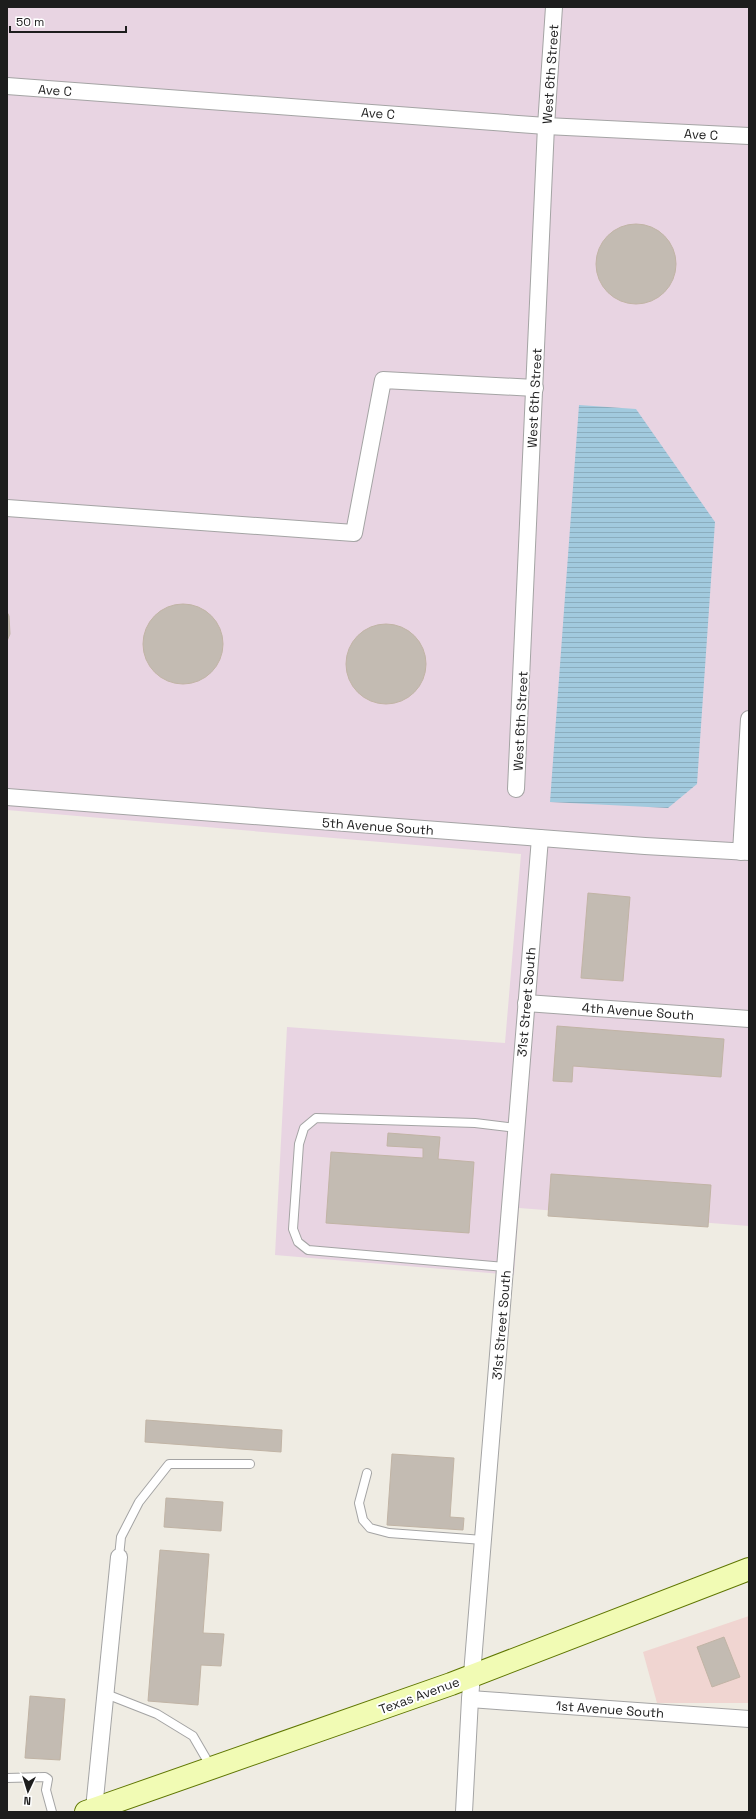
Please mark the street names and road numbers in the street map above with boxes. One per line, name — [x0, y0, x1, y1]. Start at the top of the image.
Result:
street label: West 6th Street — [539, 24, 562, 124]
street label: Ave C — [37, 81, 73, 100]
street label: Ave C — [360, 104, 396, 123]
street label: Ave C — [684, 125, 718, 144]
street label: West 6th Street — [523, 348, 546, 448]
street label: West 6th Street — [509, 671, 532, 771]
street label: 5th Avenue South — [321, 814, 434, 839]
street label: 31st Street South — [513, 946, 540, 1058]
street label: 4th Avenue South — [581, 999, 695, 1024]
street label: 31st Street South — [488, 1269, 515, 1381]
street label: Texas Avenue — [377, 1673, 462, 1718]
street label: 1st Avenue South — [555, 1697, 665, 1722]

